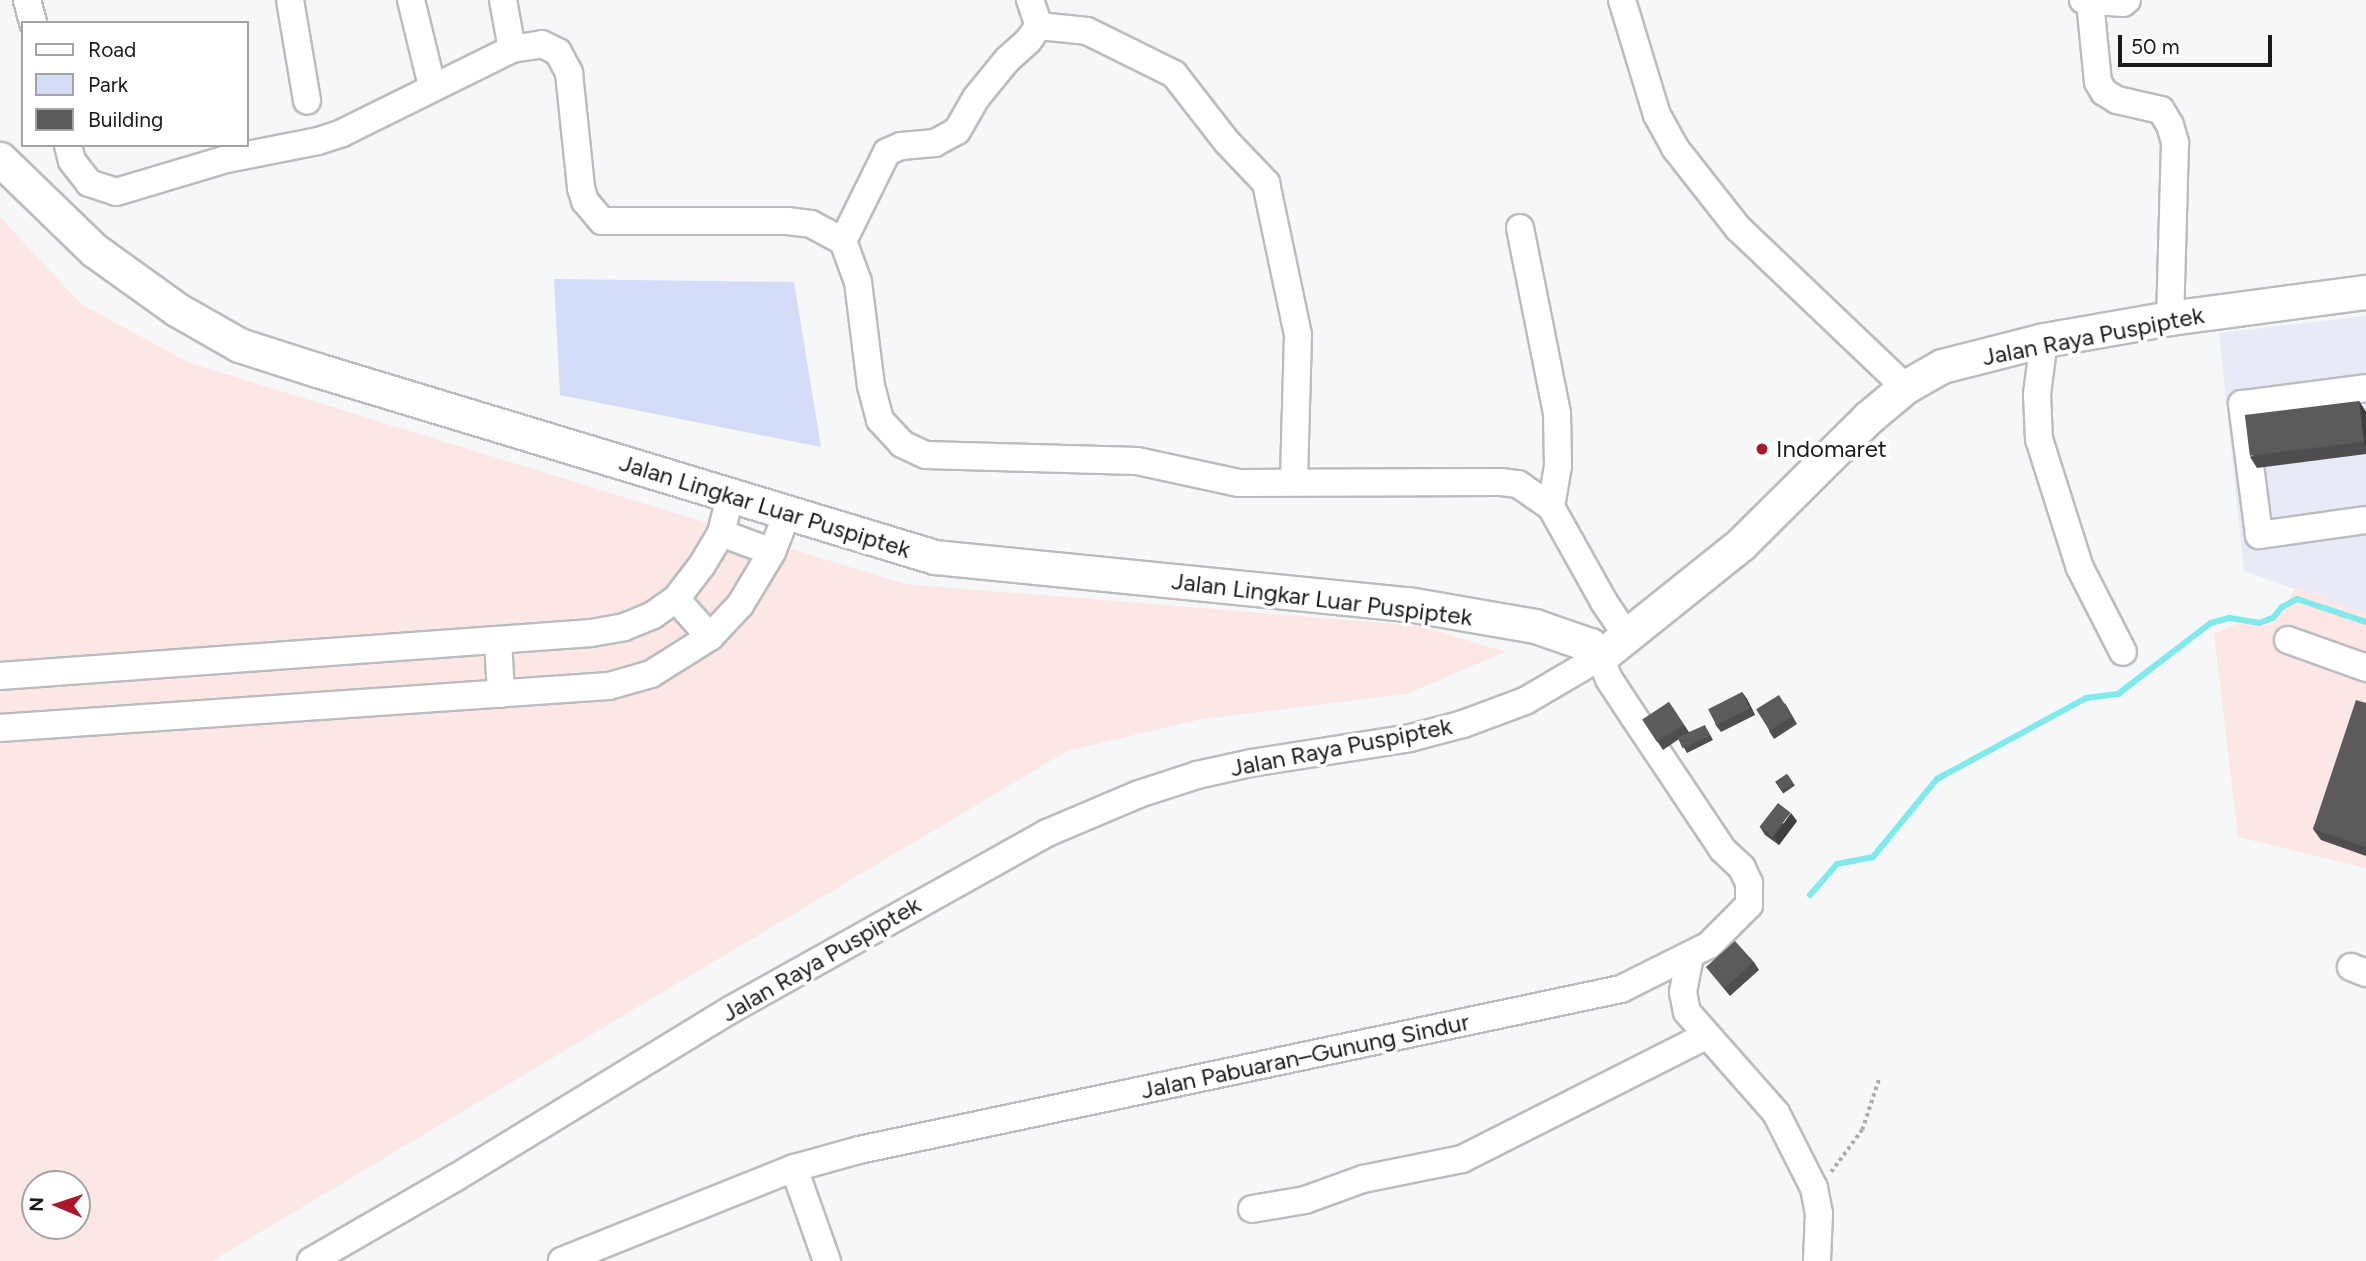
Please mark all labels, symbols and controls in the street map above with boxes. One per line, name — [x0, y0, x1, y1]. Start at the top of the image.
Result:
legend — [21, 21, 248, 147]
scale bar — [2121, 21, 2275, 65]
text: 50 m — [2131, 34, 2180, 59]
text: Road — [88, 37, 136, 62]
text: Park — [88, 72, 128, 97]
text: Building — [88, 107, 163, 132]
street label: Jalan Raya Puspiptek — [1980, 300, 2206, 372]
place label: Indomaret — [1776, 435, 1887, 463]
marker: Indomaret — [1754, 441, 1770, 457]
street label: Jalan Lingkar Luar Puspiptek — [616, 448, 914, 564]
street label: Jalan Lingkar Luar Puspiptek — [1170, 566, 1474, 632]
street label: Jalan Raya Puspiptek — [1228, 711, 1454, 783]
street label: Jalan Raya Puspiptek — [716, 890, 926, 1028]
street label: Jalan Pabuaran–Gunung Sindur — [1138, 1007, 1472, 1105]
north arrow — [21, 1170, 91, 1240]
text: N — [25, 1197, 48, 1212]

